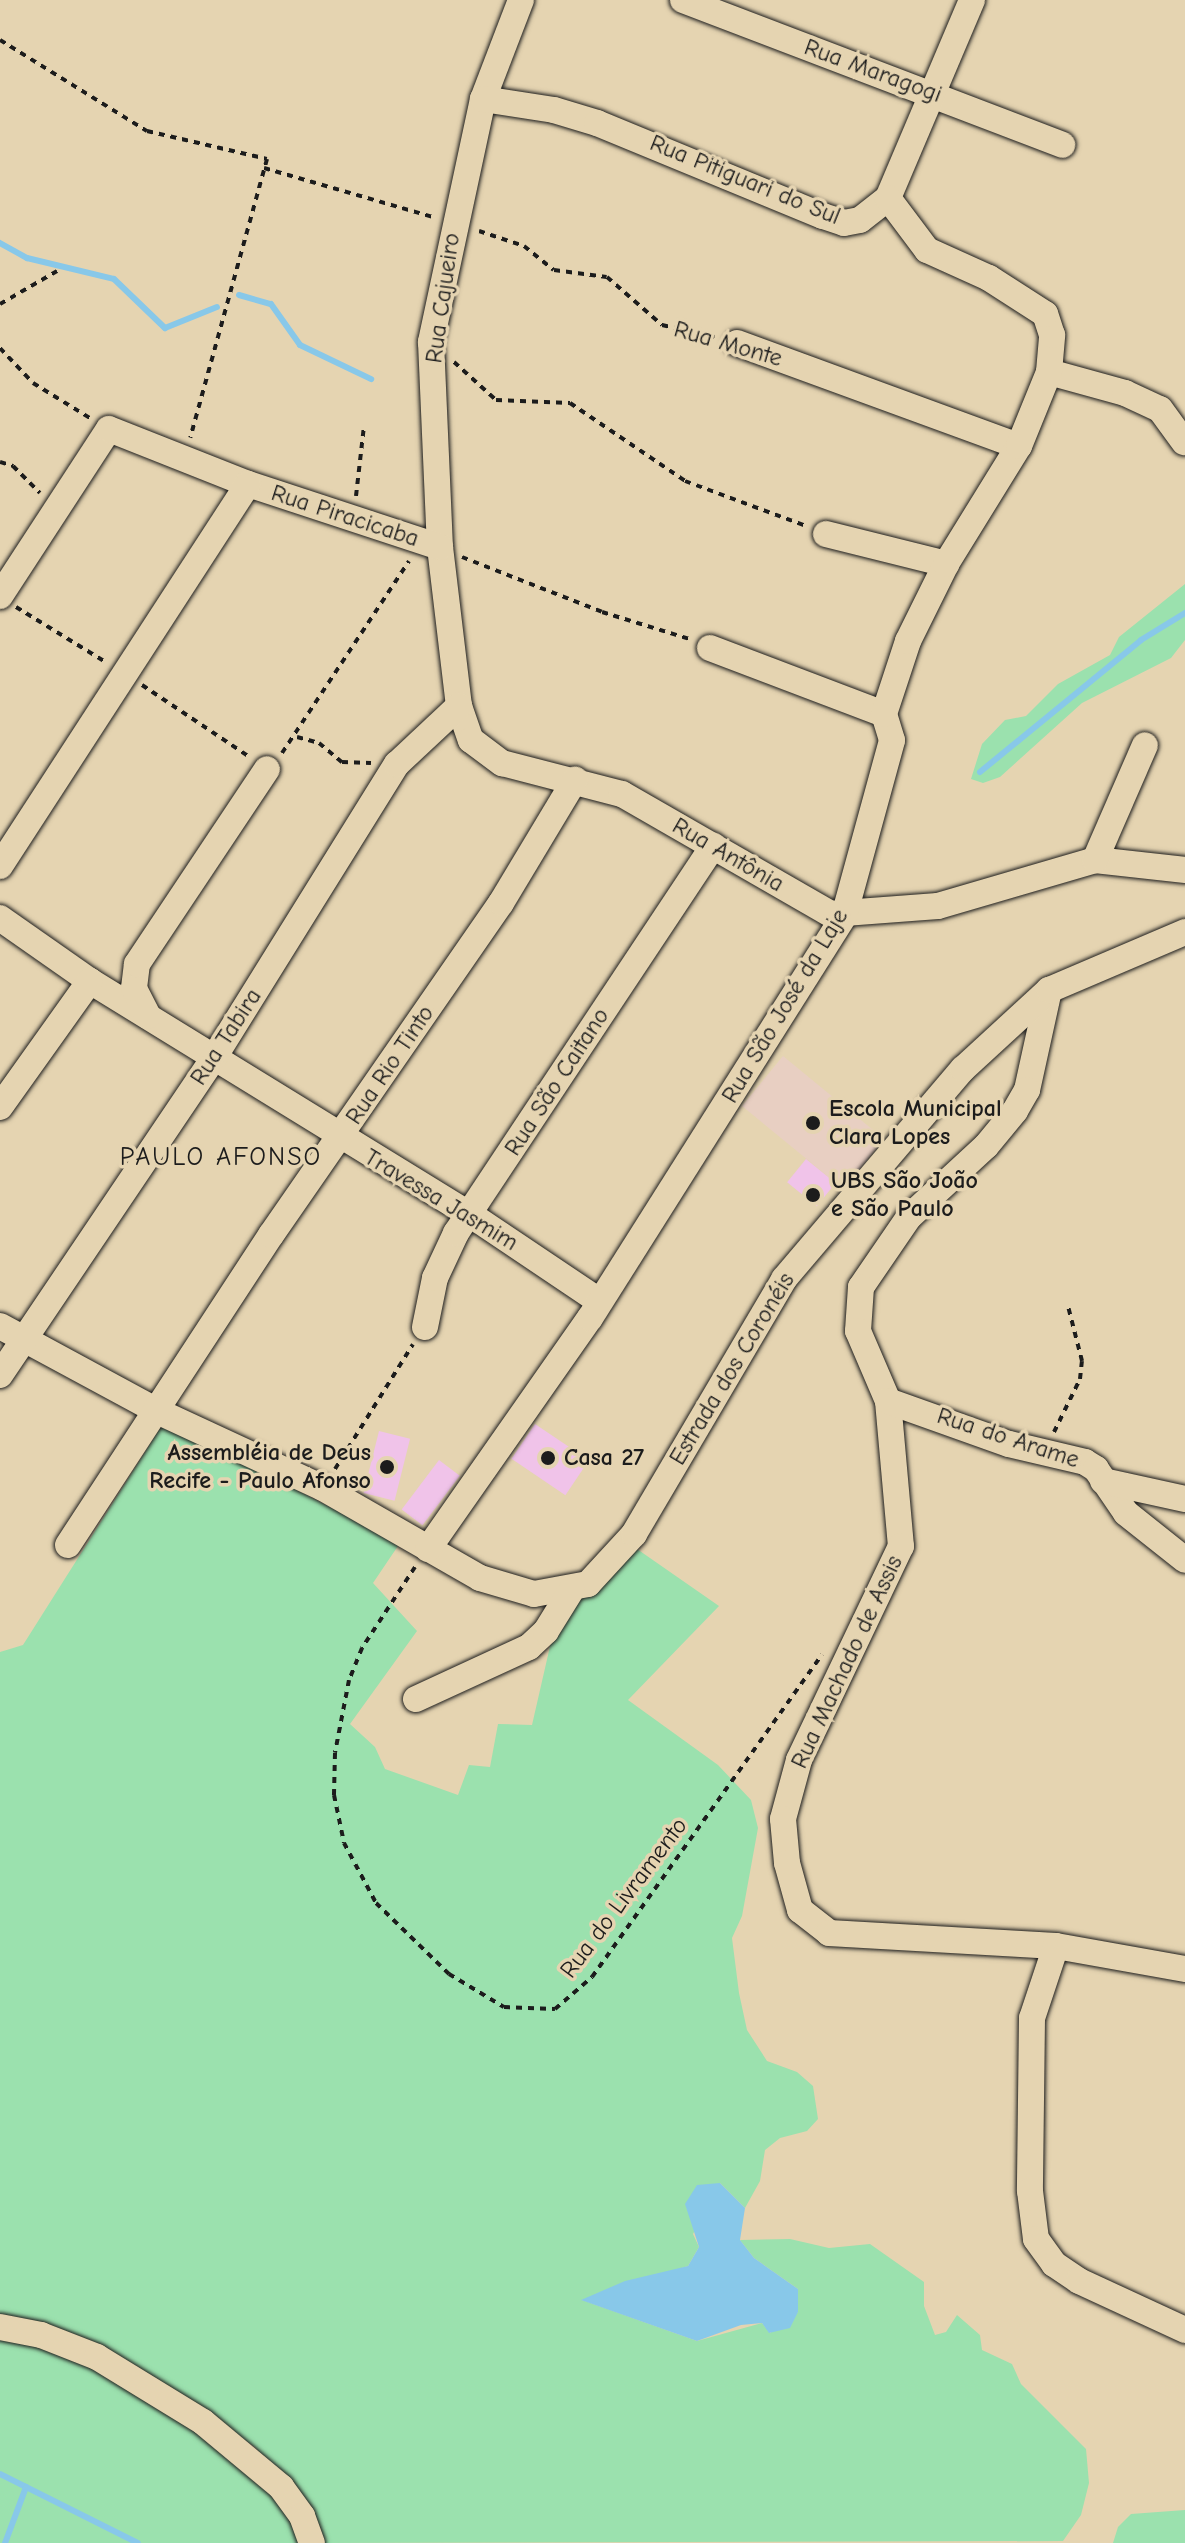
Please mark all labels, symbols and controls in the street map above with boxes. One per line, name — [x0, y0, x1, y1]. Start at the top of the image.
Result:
street label: Rua Maragogi — [800, 33, 946, 109]
street label: Rua Pitiguari do Sul — [646, 129, 844, 231]
street label: Rua Cajueiro — [420, 231, 466, 365]
street label: Rua Monte — [671, 315, 785, 373]
street label: Rua Piracicaba — [268, 479, 422, 553]
street label: Rua Antônia — [667, 811, 789, 899]
street label: Rua São José da Laje — [716, 904, 854, 1108]
street label: Rua Tabira — [184, 983, 268, 1091]
street label: Rua Rio Tinto — [340, 1000, 440, 1130]
street label: Rua São Caitano — [499, 1003, 615, 1161]
place label: Escola Municipal Clara Lopes — [829, 1095, 1002, 1151]
marker: Escola Municipal Clara Lopes — [804, 1114, 822, 1132]
district label: PAULO AFONSO — [120, 1142, 322, 1174]
street label: Travessa Jasmim — [359, 1143, 523, 1257]
place label: UBS São João e São Paulo — [831, 1167, 978, 1223]
marker: UBS São João e São Paulo — [802, 1184, 824, 1206]
street label: Estrada dos Coronéis — [663, 1268, 801, 1470]
street label: Rua do Arame — [933, 1401, 1083, 1475]
place label: Assembléia de Deus Recife - Paulo Afonso — [149, 1439, 371, 1495]
place label: Casa 27 — [564, 1444, 644, 1472]
marker: Casa 27 — [539, 1449, 557, 1467]
marker: Assembléia de Deus Recife - Paulo Afonso — [378, 1458, 396, 1476]
street label: Rua Machado de Assis — [785, 1551, 909, 1773]
street label: Rua do Livramento — [554, 1812, 694, 1984]

